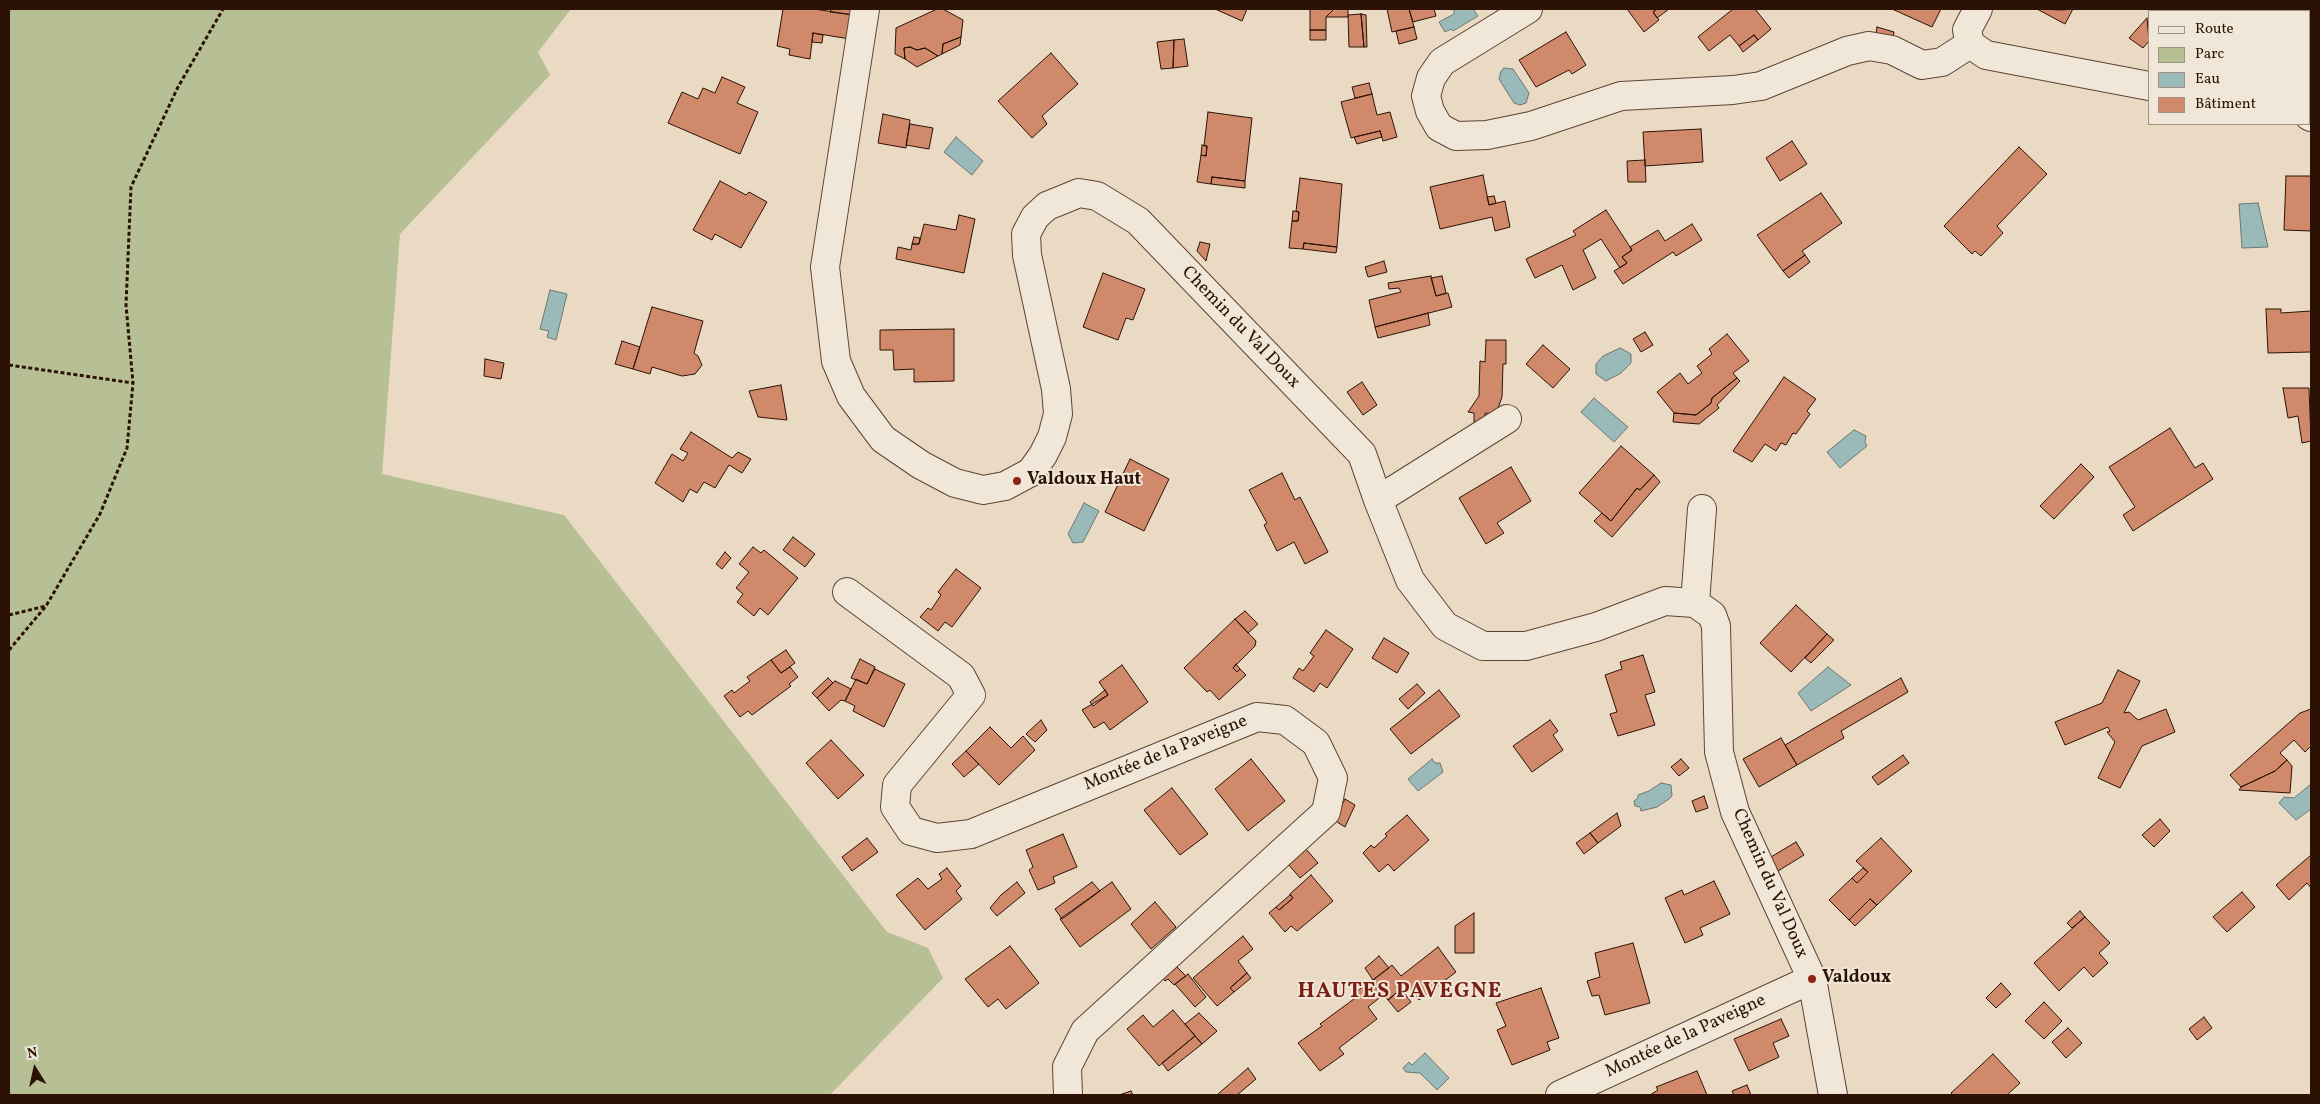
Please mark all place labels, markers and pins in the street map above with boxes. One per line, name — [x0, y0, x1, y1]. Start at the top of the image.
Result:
place label: Valdoux Haut — [1027, 470, 1141, 492]
marker: Valdoux Haut — [1011, 475, 1023, 487]
place label: Valdoux — [1822, 968, 1891, 990]
marker: Valdoux — [1806, 973, 1818, 985]

